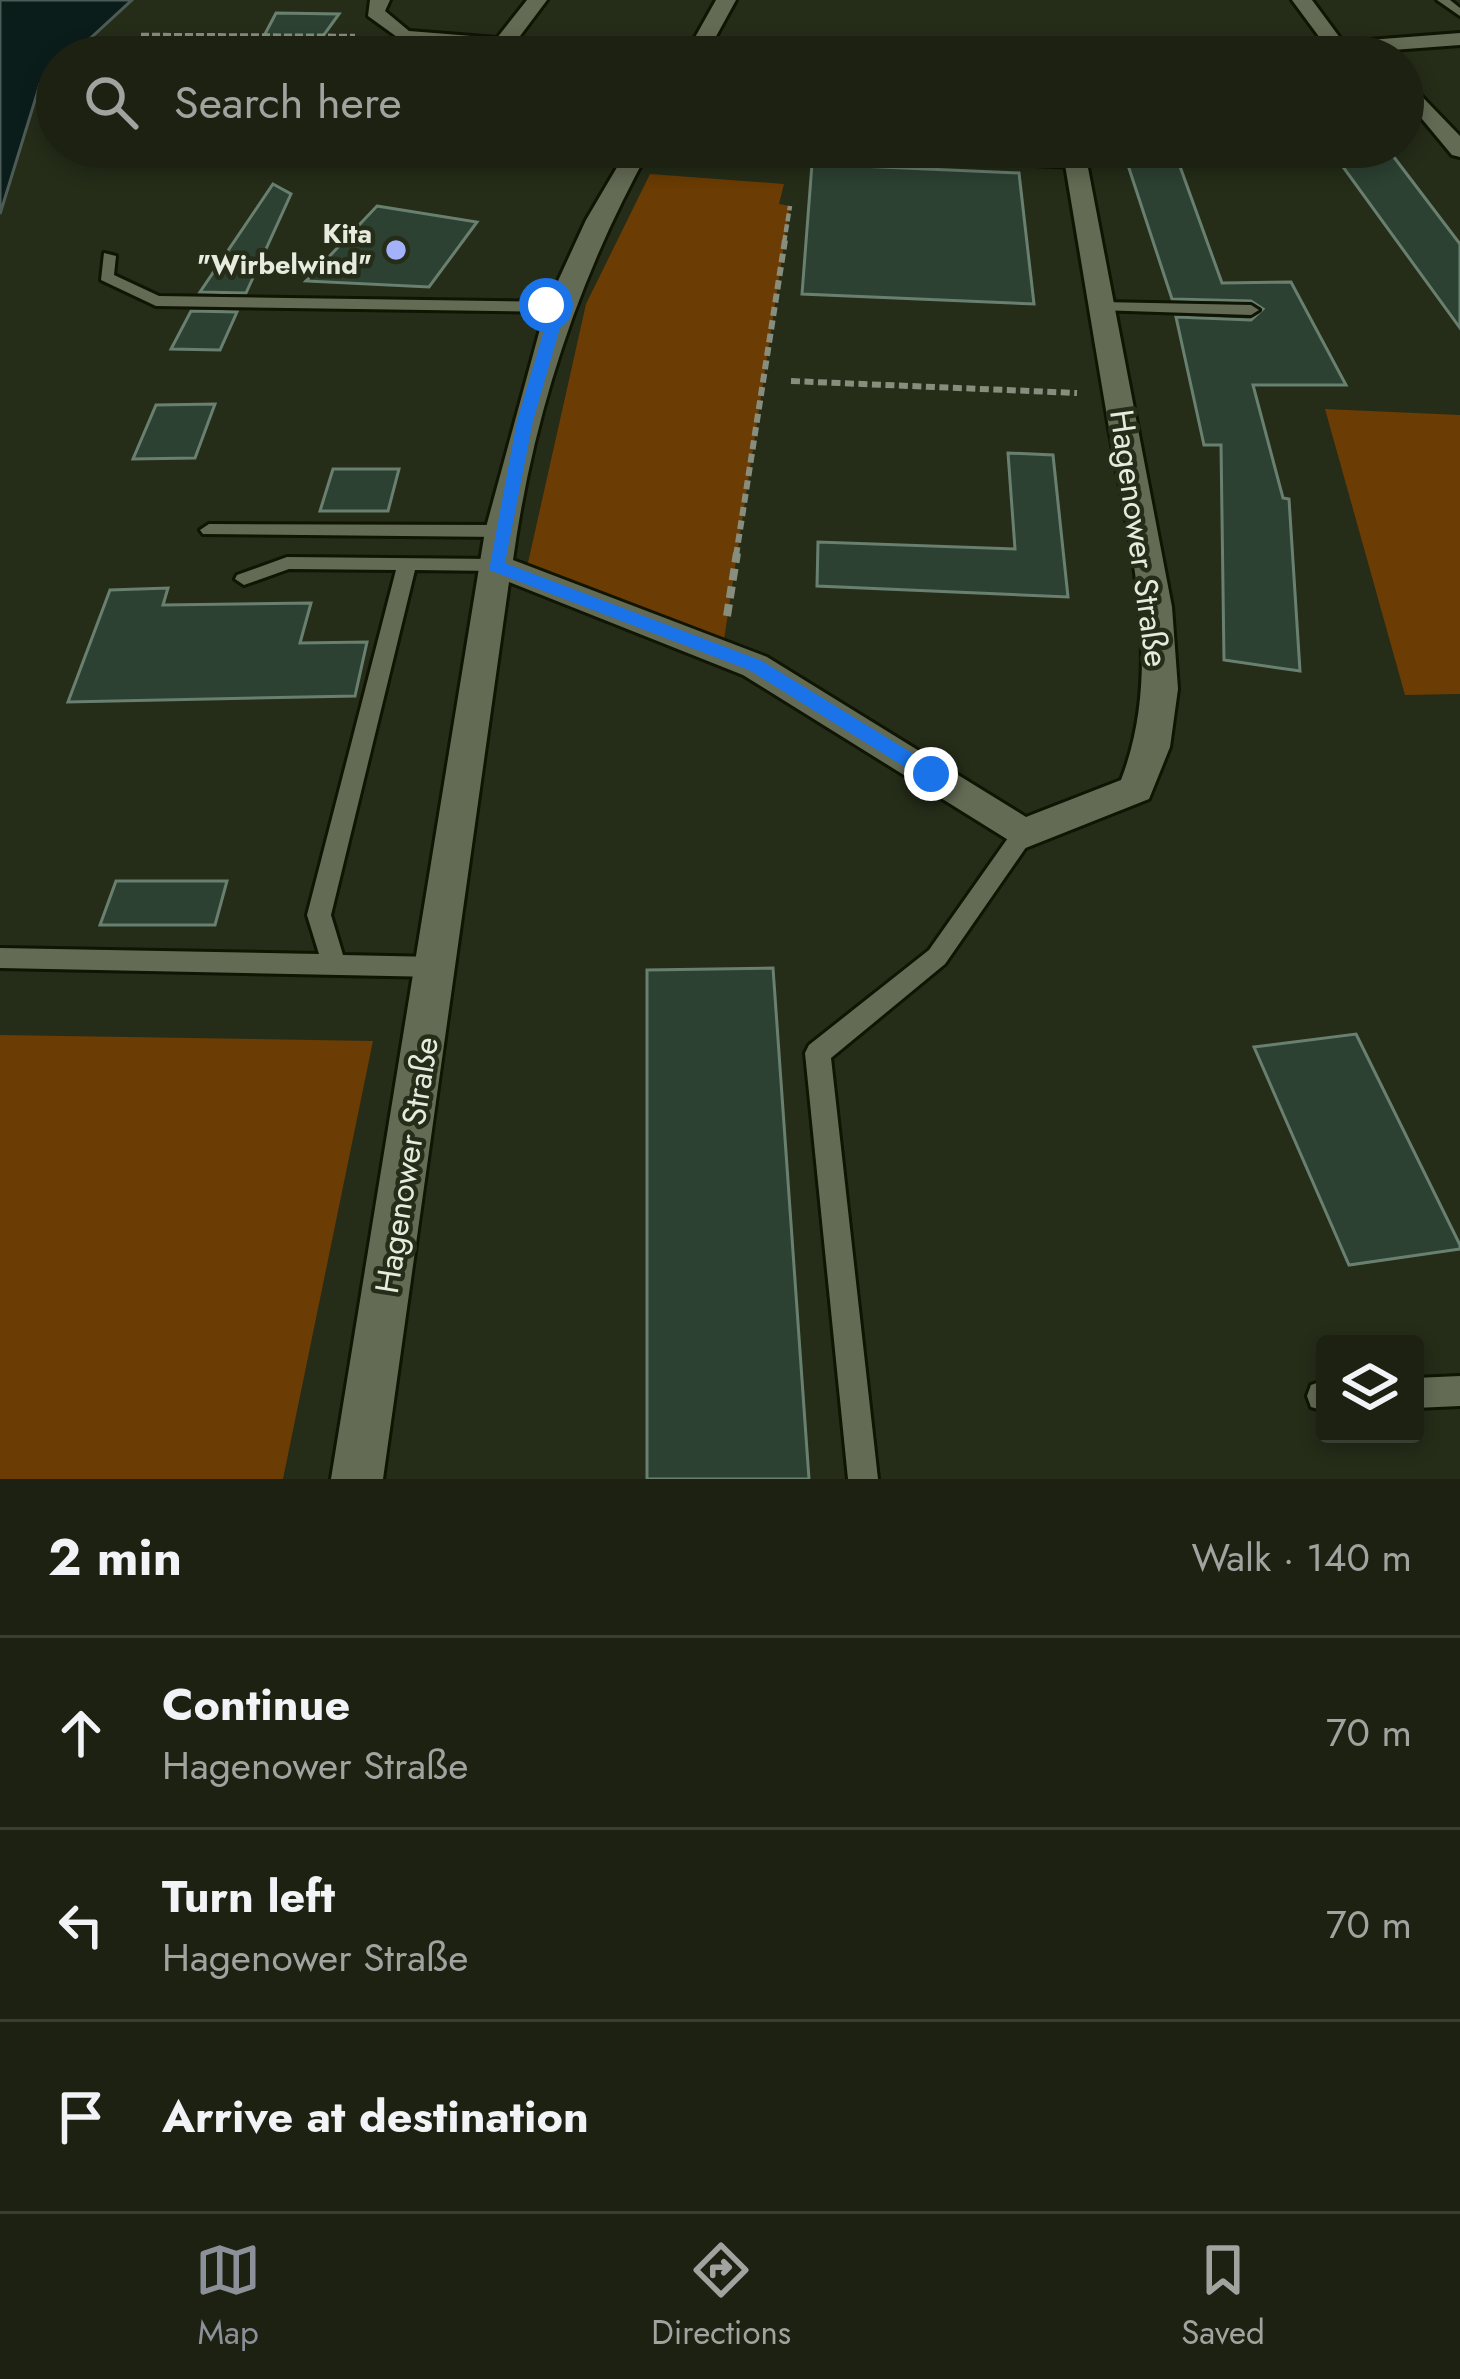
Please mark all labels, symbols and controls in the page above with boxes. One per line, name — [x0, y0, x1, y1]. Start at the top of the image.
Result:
search box — [36, 36, 1424, 168]
icon: search — [78, 69, 144, 135]
text: Search here — [174, 70, 402, 135]
place label: Kita "Wirbelwind" — [197, 214, 372, 284]
marker: Kita "Wirbelwind" — [383, 237, 409, 263]
route start — [519, 278, 573, 332]
street label: Hagenower Straße — [1098, 406, 1181, 670]
route end — [904, 747, 958, 801]
street label: Hagenower Straße — [363, 1033, 450, 1297]
map controls — [1316, 1335, 1424, 1443]
button: layers — [1316, 1335, 1424, 1443]
text: 2 min — [48, 1520, 182, 1594]
text: Walk · 140 m — [1191, 1529, 1412, 1586]
text: Continue — [162, 1672, 350, 1737]
icon: ahead — [48, 1700, 114, 1766]
text: 70 m — [1326, 1704, 1412, 1761]
text: Hagenower Straße — [162, 1737, 468, 1794]
text: Turn left — [162, 1864, 335, 1929]
icon: left — [48, 1892, 114, 1958]
text: 70 m — [1326, 1896, 1412, 1953]
text: Hagenower Straße — [162, 1929, 468, 1986]
icon: arrive — [48, 2084, 114, 2150]
text: Arrive at destination — [162, 2084, 589, 2149]
tab: Map — [195, 2237, 261, 2356]
tab: Directions — [651, 2237, 791, 2356]
tab: Saved — [1181, 2237, 1265, 2356]

